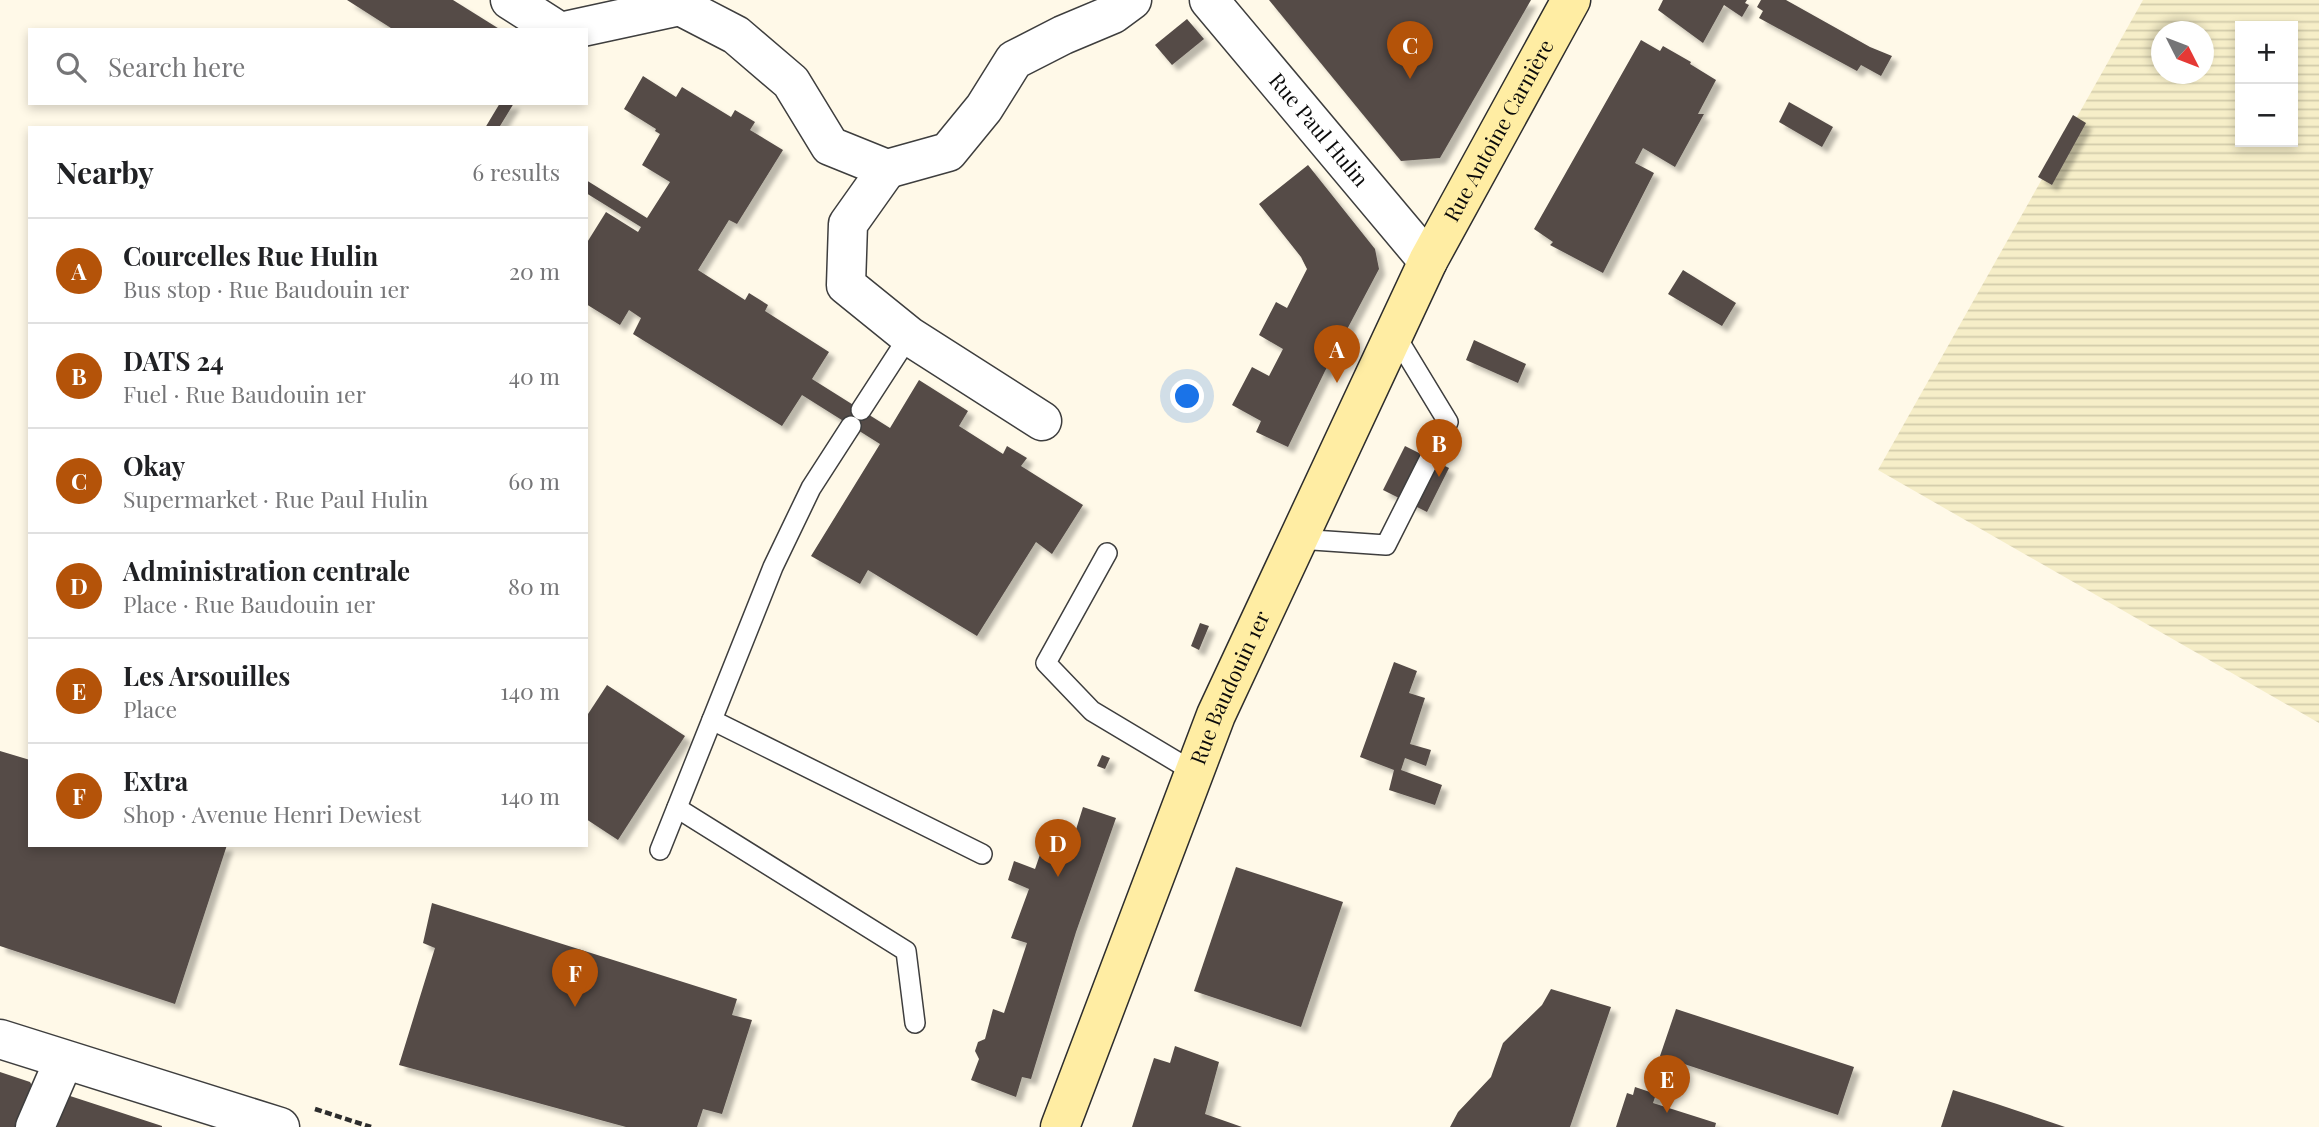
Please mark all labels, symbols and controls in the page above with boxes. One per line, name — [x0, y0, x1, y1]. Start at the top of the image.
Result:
pin: C — [1387, 21, 1433, 79]
north arrow — [2151, 21, 2214, 84]
map controls — [2235, 21, 2298, 147]
button: + — [2235, 21, 2298, 84]
search box — [28, 28, 588, 105]
street label: Rue Antoine Carnière — [1436, 34, 1559, 226]
icon: search — [52, 48, 90, 86]
text: Search here — [108, 49, 245, 84]
street label: Rue Paul Hulin — [1264, 66, 1376, 192]
button: − — [2235, 84, 2298, 147]
text: Nearby — [56, 152, 154, 192]
text: 6 results — [472, 156, 560, 187]
text: Courcelles Rue Hulin — [123, 238, 378, 273]
text: A — [71, 255, 87, 286]
text: 20 m — [509, 255, 560, 286]
text: Bus stop · Rue Baudouin 1er — [123, 273, 409, 304]
pin: A — [1314, 325, 1360, 383]
text: DATS 24 — [123, 343, 224, 378]
text: B — [71, 360, 87, 391]
text: 40 m — [509, 360, 560, 391]
text: Fuel · Rue Baudouin 1er — [123, 378, 366, 409]
your location — [1170, 379, 1204, 413]
pin: B — [1416, 419, 1462, 477]
text: Okay — [123, 448, 185, 483]
text: C — [71, 465, 87, 496]
text: 60 m — [508, 465, 560, 496]
text: Supermarket · Rue Paul Hulin — [123, 483, 428, 514]
text: Administration centrale — [123, 553, 410, 588]
text: D — [70, 570, 88, 601]
text: 80 m — [508, 570, 560, 601]
text: Place · Rue Baudouin 1er — [123, 588, 375, 619]
street label: Rue Baudouin 1er — [1183, 605, 1275, 768]
text: Les Arsouilles — [123, 658, 290, 693]
text: E — [72, 675, 86, 706]
text: 140 m — [500, 675, 560, 706]
text: Place — [123, 693, 177, 724]
text: Extra — [123, 763, 188, 798]
text: F — [72, 780, 86, 811]
text: 140 m — [500, 780, 560, 811]
text: Shop · Avenue Henri Dewiest — [123, 798, 421, 829]
pin: D — [1035, 819, 1081, 877]
pin: F — [552, 949, 598, 1007]
pin: E — [1644, 1055, 1690, 1113]

